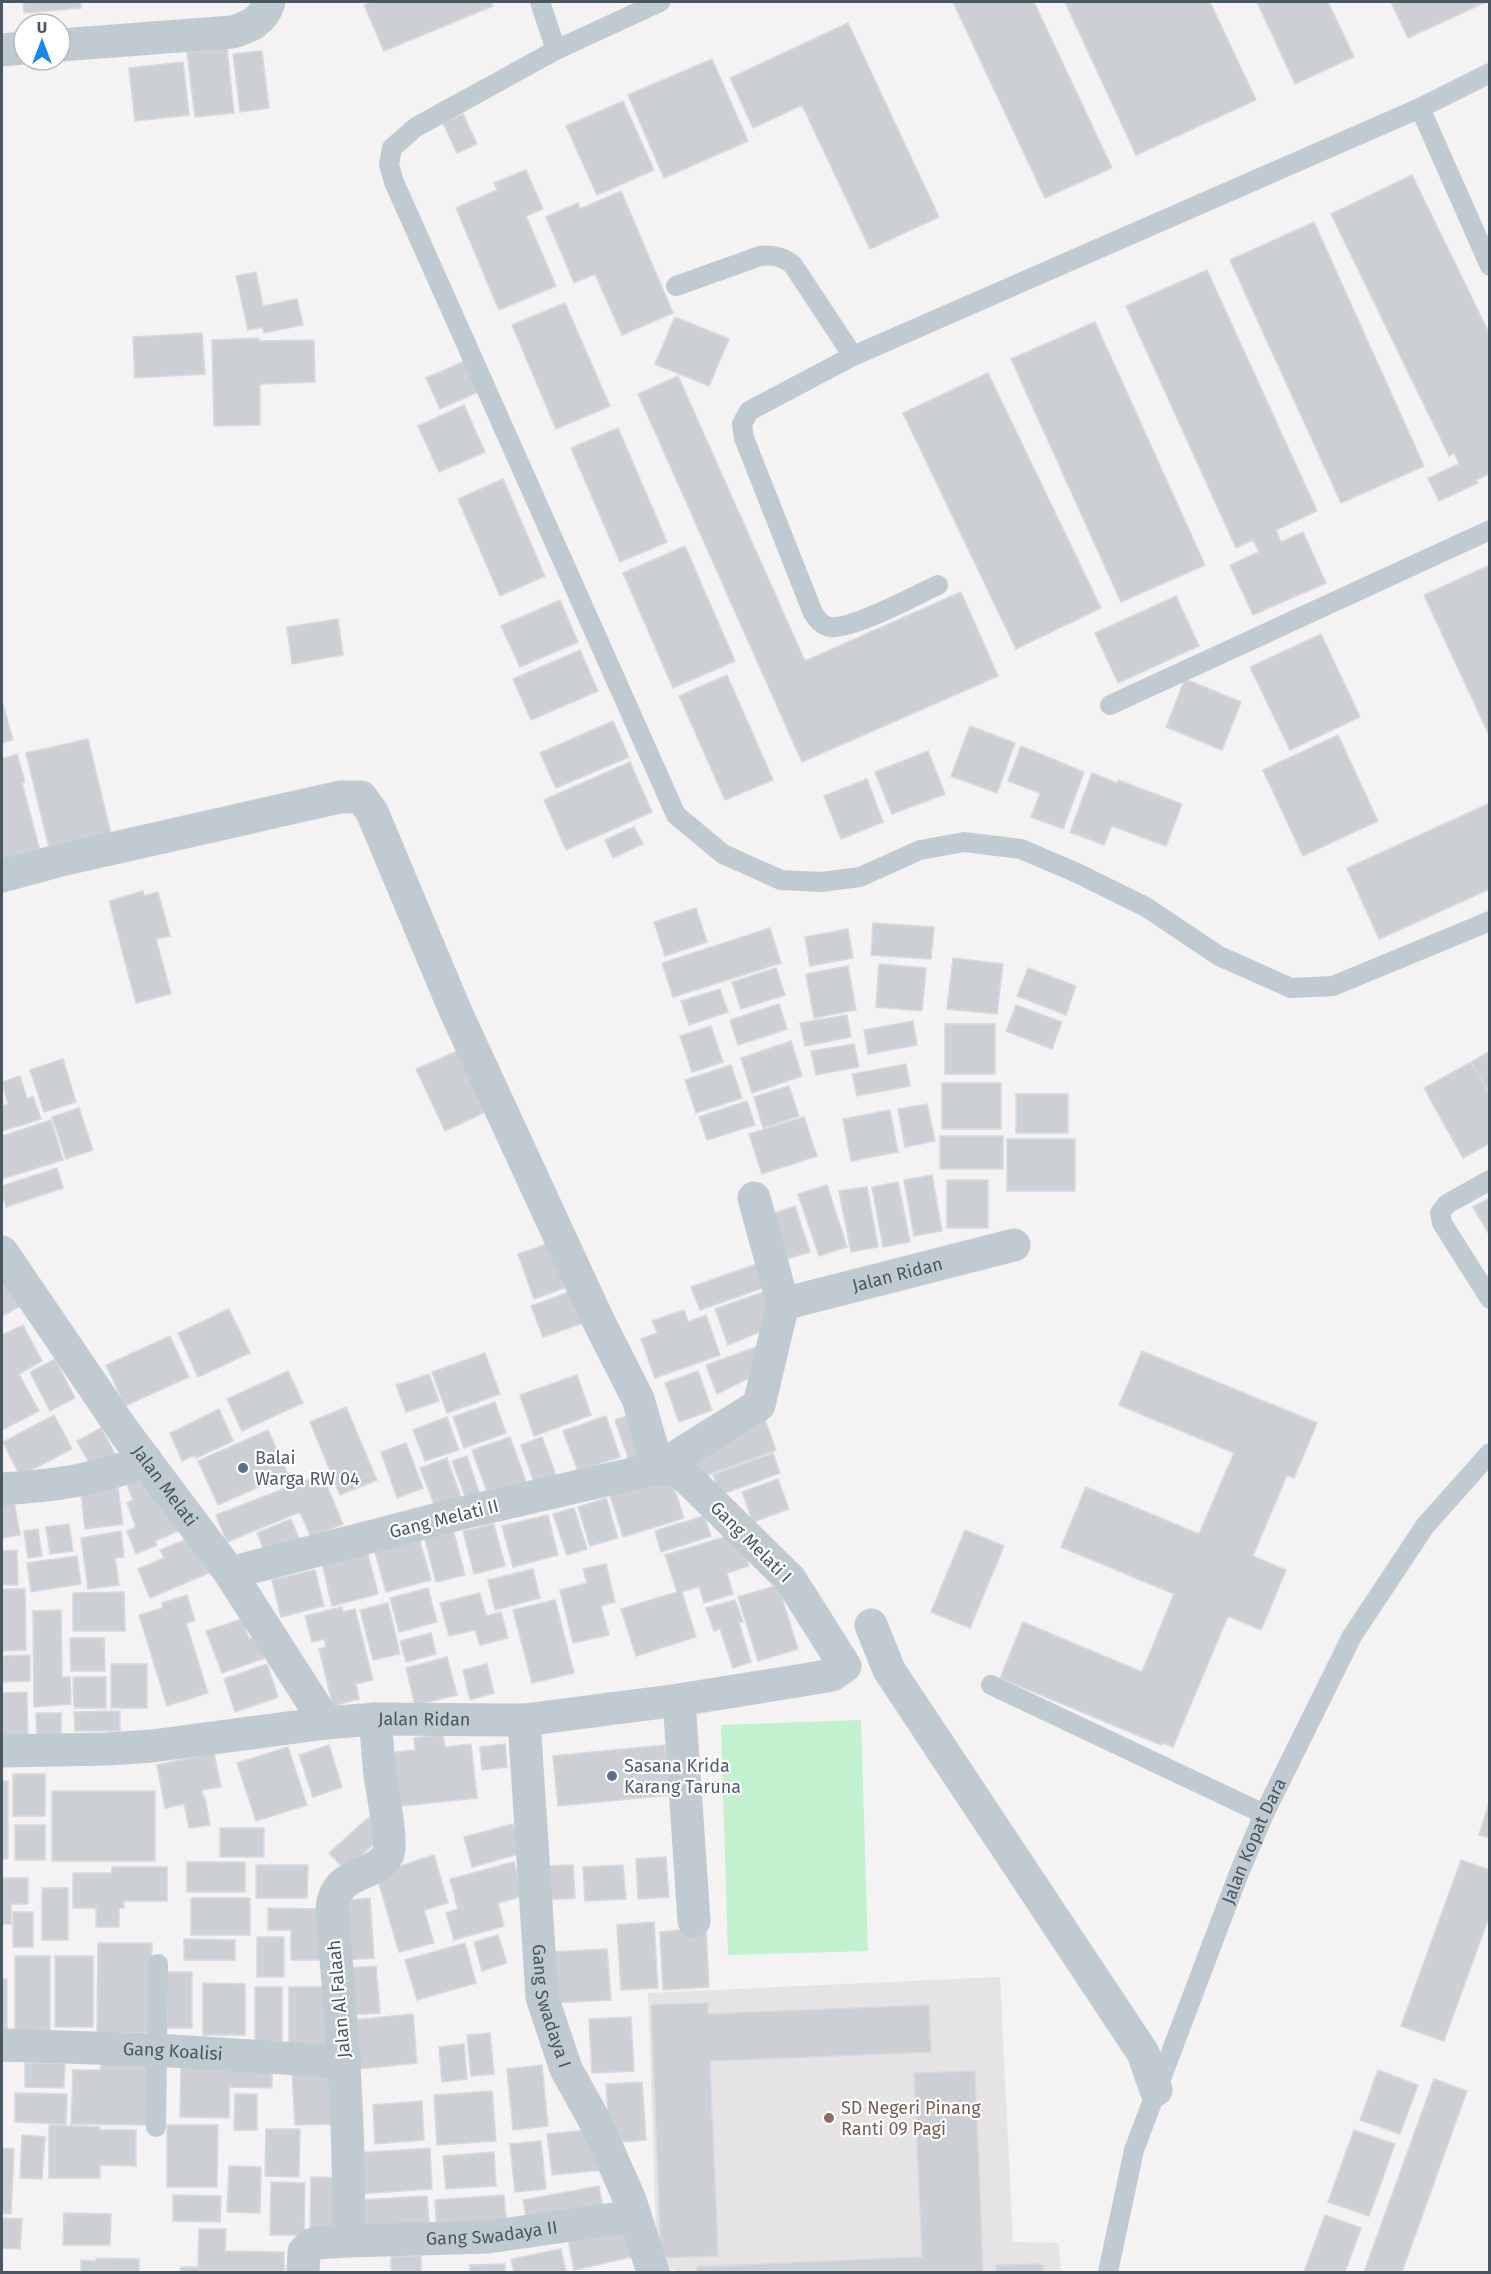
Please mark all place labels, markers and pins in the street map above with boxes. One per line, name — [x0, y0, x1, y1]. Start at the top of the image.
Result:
place label: Balai Warga RW 04 — [255, 1447, 360, 1490]
marker: Balai Warga RW 04 — [236, 1461, 250, 1475]
place label: Sasana Krida Karang Taruna — [624, 1755, 741, 1798]
marker: Sasana Krida Karang Taruna — [605, 1769, 619, 1783]
place label: SD Negeri Pinang Ranti 09 Pagi — [841, 2097, 981, 2140]
marker: SD Negeri Pinang Ranti 09 Pagi — [822, 2111, 836, 2125]

